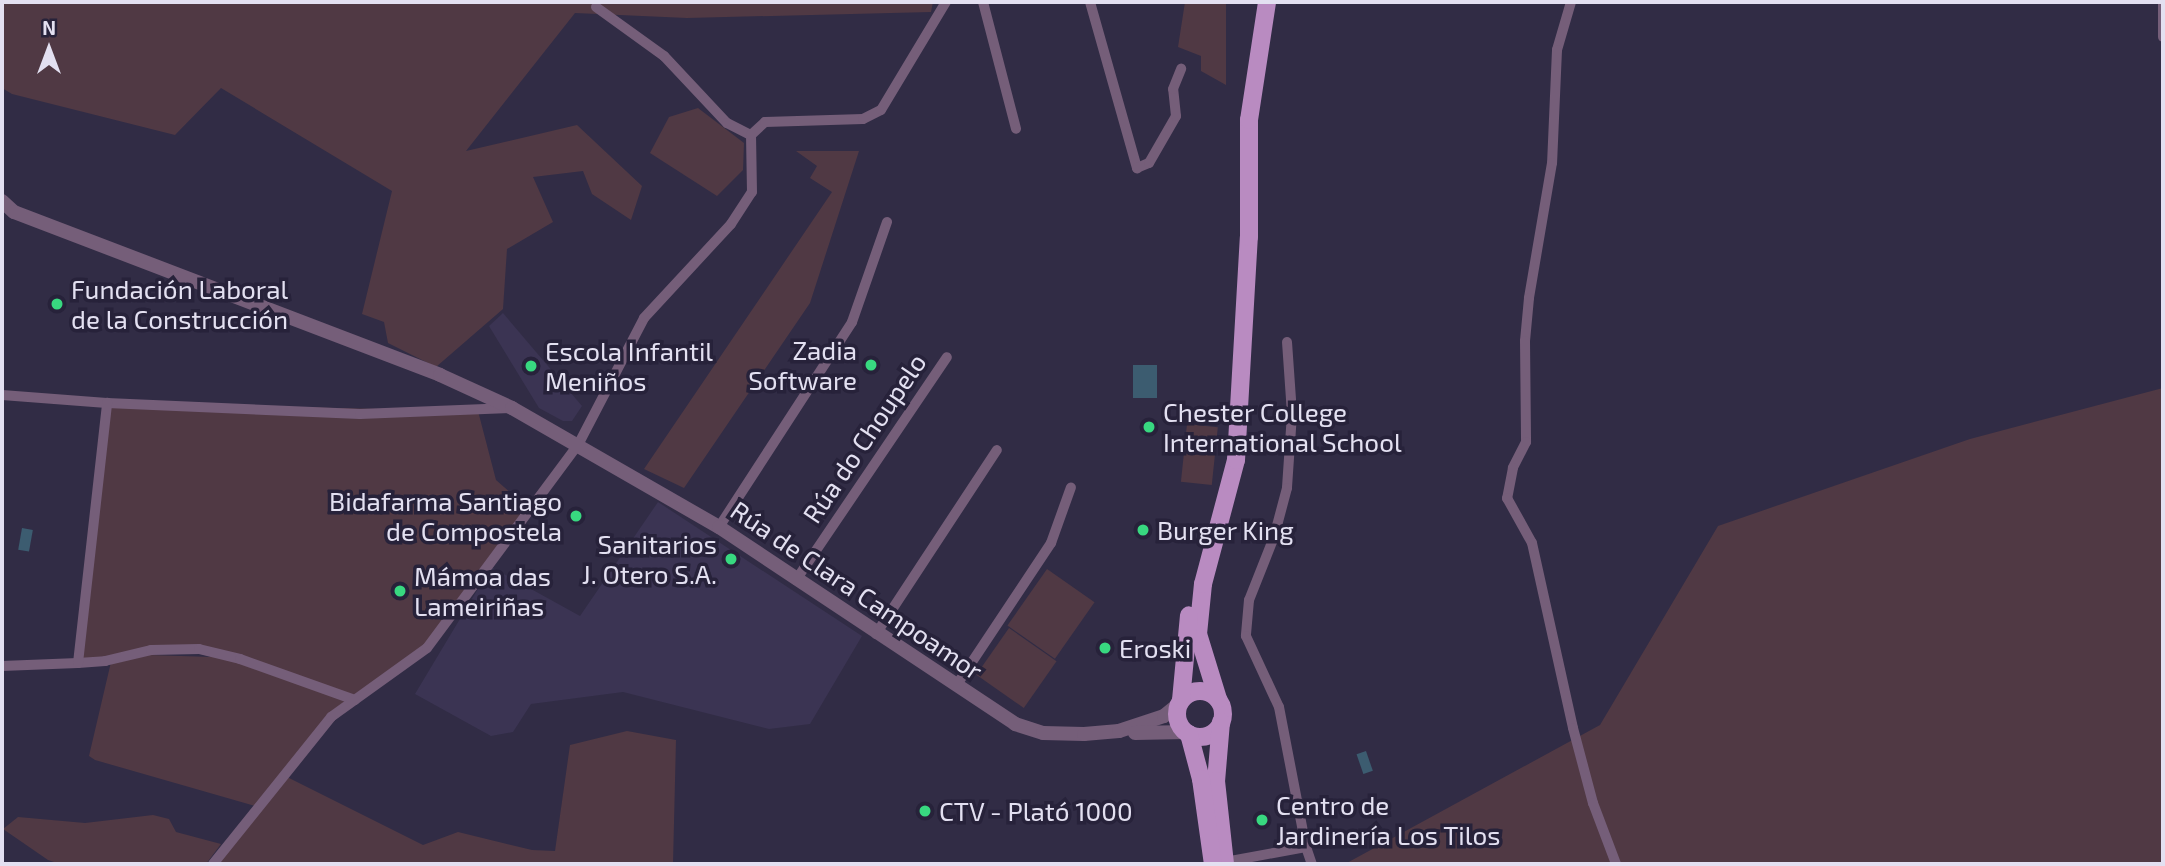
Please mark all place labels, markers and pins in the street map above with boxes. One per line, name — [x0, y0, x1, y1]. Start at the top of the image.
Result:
place label: Fundación Laboral de la Construcción — [71, 273, 288, 334]
marker: Fundación Laboral de la Construcción — [49, 296, 65, 312]
place label: Zadia Software — [748, 334, 857, 396]
place label: Escola Infantil Meniños — [545, 335, 713, 396]
marker: Zadia Software — [863, 357, 879, 373]
marker: Escola Infantil Meniños — [523, 358, 539, 374]
place label: Chester College International School — [1163, 396, 1402, 458]
marker: Chester College International School — [1141, 419, 1157, 435]
place label: Bidafarma Santiago de Compostela — [329, 485, 562, 546]
marker: Bidafarma Santiago de Compostela — [568, 508, 584, 524]
place label: Burger King — [1157, 514, 1294, 546]
marker: Burger King — [1135, 522, 1151, 538]
place label: Sanitarios J. Otero S.A. — [582, 528, 717, 590]
marker: Sanitarios J. Otero S.A. — [723, 551, 739, 567]
place label: Mámoa das Lameiriñas — [414, 560, 551, 622]
marker: Mámoa das Lameiriñas — [392, 583, 408, 599]
place label: Eroski — [1119, 632, 1191, 664]
marker: Eroski — [1097, 640, 1113, 656]
place label: Centro de Jardinería Los Tilos — [1276, 789, 1501, 850]
place label: CTV - Plató 1000 — [939, 795, 1133, 827]
marker: CTV - Plató 1000 — [917, 803, 933, 819]
marker: Centro de Jardinería Los Tilos — [1254, 812, 1270, 828]

